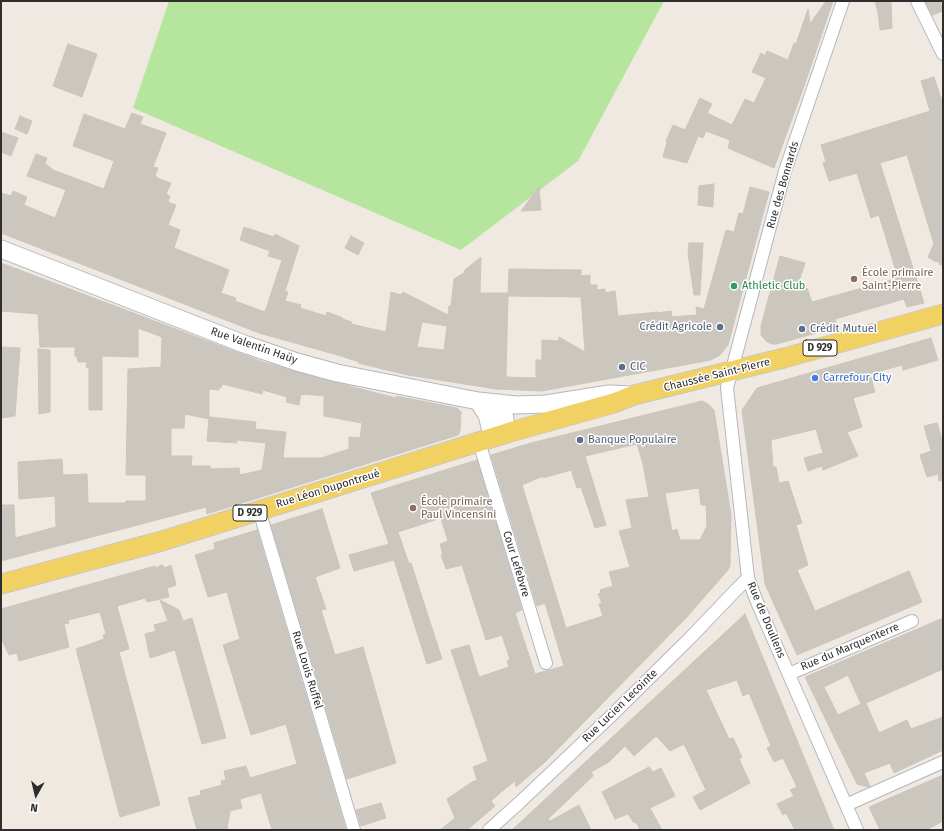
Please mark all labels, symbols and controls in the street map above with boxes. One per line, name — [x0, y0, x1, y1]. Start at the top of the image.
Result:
street label: Rue des Bonnards — [764, 140, 802, 230]
place label: École primaire Saint-Pierre — [862, 266, 934, 292]
marker: École primaire Saint-Pierre — [849, 274, 859, 284]
place label: Athletic Club — [742, 279, 805, 293]
marker: Athletic Club — [729, 281, 739, 291]
place label: Crédit Agricole — [640, 320, 712, 334]
marker: Crédit Agricole — [715, 322, 725, 332]
place label: Crédit Mutuel — [810, 322, 877, 336]
marker: Crédit Mutuel — [797, 324, 807, 334]
street label: Rue Valentin Haüy — [209, 325, 299, 367]
road number: D 929 — [803, 340, 837, 356]
street label: Chaussée Saint-Pierre — [662, 355, 772, 395]
place label: CIC — [630, 360, 646, 374]
marker: CIC — [617, 362, 627, 372]
place label: Carrefour City — [823, 371, 891, 385]
marker: Carrefour City — [810, 373, 820, 383]
place label: Banque Populaire — [588, 433, 677, 447]
marker: Banque Populaire — [575, 435, 585, 445]
street label: Rue Léon Dupontreué — [274, 467, 382, 511]
place label: École primaire Paul Vincensini — [421, 495, 496, 521]
marker: École primaire Paul Vincensini — [408, 503, 418, 513]
road number: D 929 — [233, 505, 267, 521]
street label: Cour Lefebvre — [500, 529, 532, 599]
street label: Rue de Doullens — [744, 580, 788, 660]
street label: Rue du Marquenterre — [799, 620, 901, 674]
street label: Rue Louis Ruffel — [289, 629, 325, 711]
street label: Rue Lucien Lecointe — [580, 667, 660, 745]
north arrow — [16, 775, 56, 815]
text: N — [30, 800, 39, 814]

